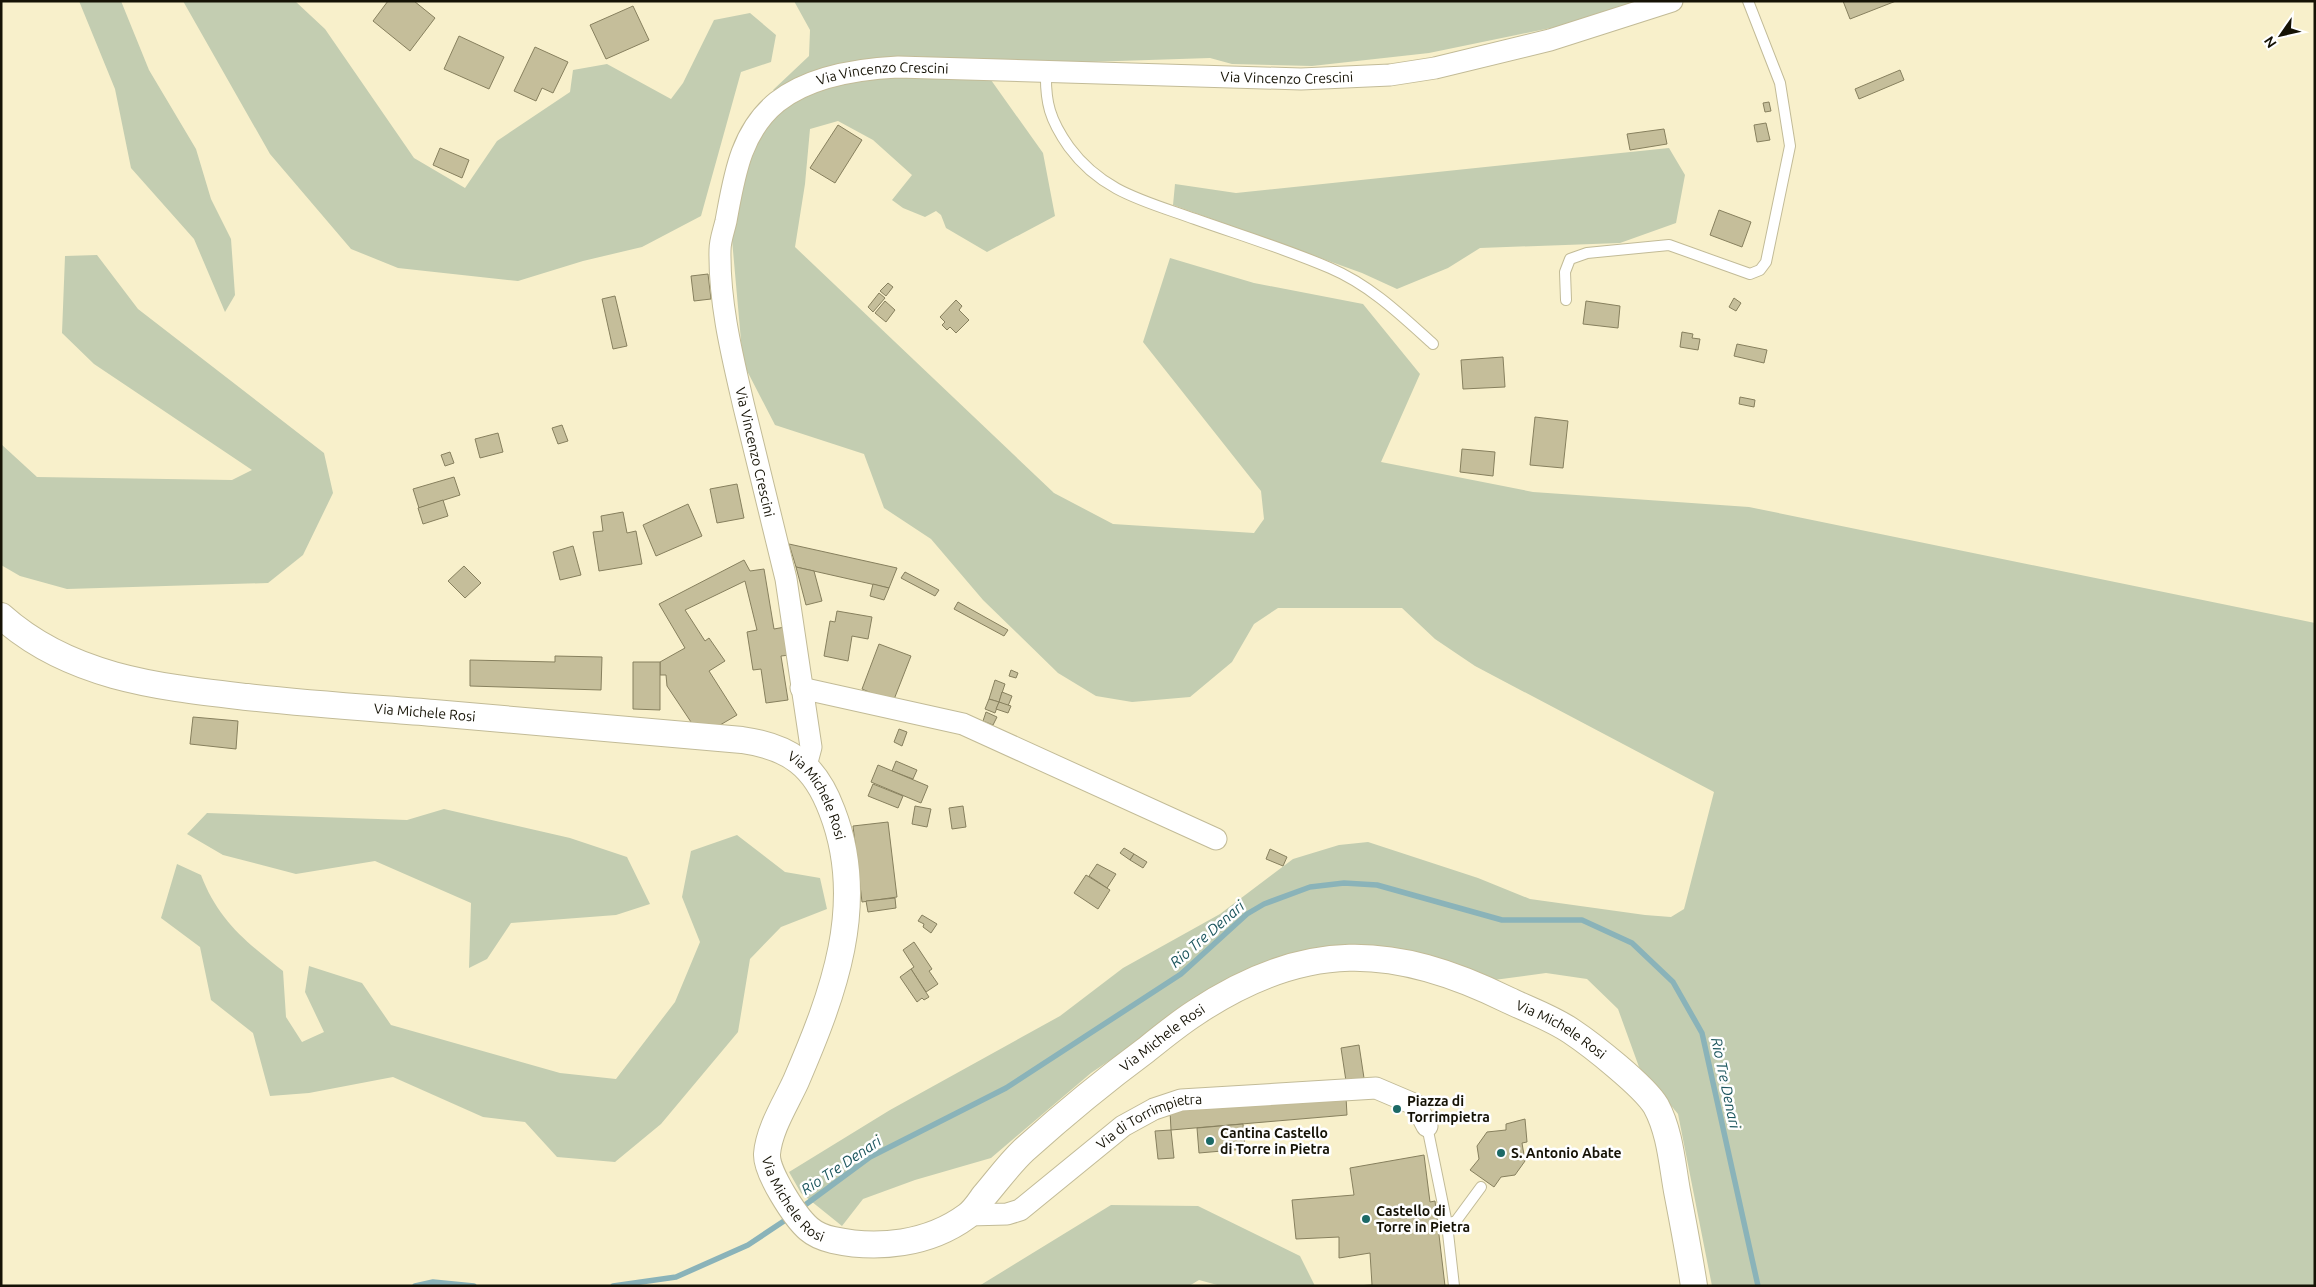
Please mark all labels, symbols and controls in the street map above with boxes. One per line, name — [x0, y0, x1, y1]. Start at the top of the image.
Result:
north arrow — [2256, 10, 2306, 60]
text: N — [2261, 33, 2280, 51]
street label: Via Vincenzo Crescini — [815, 59, 949, 88]
street label: Via Vincenzo Crescini — [1220, 69, 1354, 87]
street label: Via Vincenzo Crescini — [732, 386, 778, 518]
street label: Via Michele Rosi — [373, 700, 476, 725]
street label: Via Michele Rosi — [785, 748, 849, 841]
water label: Rio Tre Denari — [1166, 896, 1249, 971]
street label: Via Michele Rosi — [1514, 997, 1609, 1062]
street label: Via Michele Rosi — [1117, 1001, 1208, 1075]
water label: Rio Tre Denari — [1708, 1036, 1744, 1131]
street label: Via di Torrimpietra — [1093, 1091, 1203, 1152]
place label: Piazza di Torrimpietra — [1407, 1093, 1490, 1125]
marker: Piazza di Torrimpietra — [1391, 1103, 1403, 1115]
place label: Cantina Castello di Torre in Pietra — [1220, 1125, 1330, 1157]
water label: Rio Tre Denari — [798, 1131, 885, 1198]
marker: Cantina Castello di Torre in Pietra — [1204, 1135, 1216, 1147]
place label: S. Antonio Abate — [1511, 1145, 1622, 1161]
marker: S. Antonio Abate — [1495, 1147, 1507, 1159]
street label: Via Michele Rosi — [759, 1155, 827, 1245]
place label: Castello di Torre in Pietra — [1376, 1203, 1470, 1235]
marker: Castello di Torre in Pietra — [1360, 1213, 1372, 1225]

